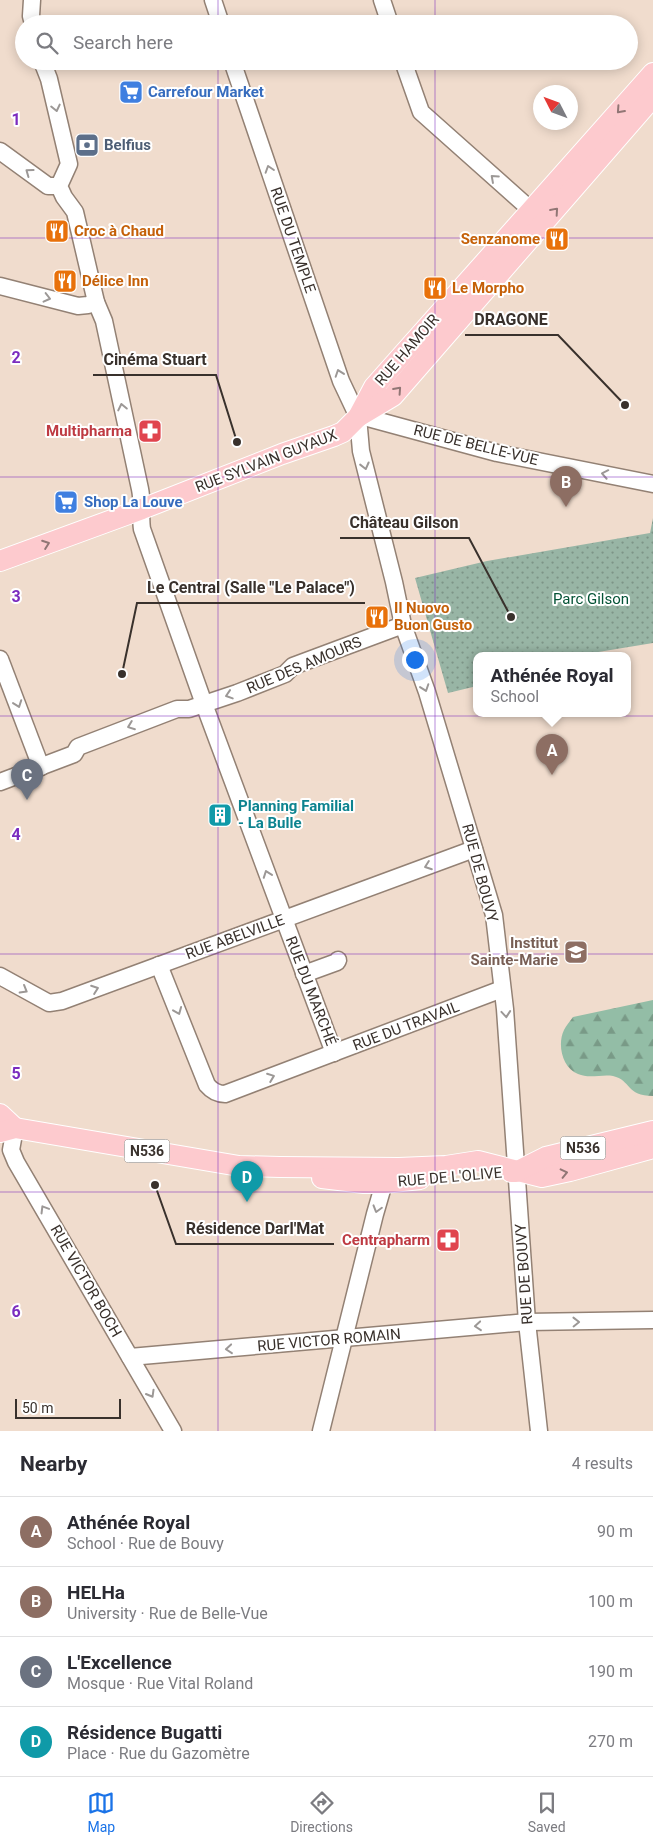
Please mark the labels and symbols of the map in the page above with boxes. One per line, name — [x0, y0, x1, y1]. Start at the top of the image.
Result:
supermarket icon: Carrefour Market — [118, 79, 144, 105]
place label: Carrefour Market — [148, 83, 264, 101]
north arrow — [533, 85, 578, 130]
one-way arrow — [50, 103, 61, 112]
one-way arrow — [617, 104, 626, 113]
text: 1 — [11, 110, 21, 129]
bank icon: Belfius — [74, 132, 100, 158]
place label: Belfius — [104, 136, 151, 154]
one-way arrow — [265, 166, 275, 174]
one-way arrow — [25, 169, 35, 178]
one-way arrow — [491, 174, 500, 183]
street label: RUE DU TEMPLE — [266, 185, 320, 296]
one-way arrow — [549, 207, 558, 216]
restaurant icon: Croc à Chaud — [44, 218, 70, 244]
place label: Croc à Chaud — [74, 222, 164, 240]
restaurant icon: Senzanome — [544, 226, 570, 252]
place label: Senzanome — [461, 230, 540, 248]
restaurant icon: Délice Inn — [52, 268, 78, 294]
place label: Délice Inn — [82, 272, 149, 290]
restaurant icon: Le Morpho — [422, 275, 448, 301]
place label: Le Morpho — [452, 279, 524, 297]
one-way arrow — [43, 292, 52, 303]
callout: DRAGONE — [465, 304, 558, 335]
text: DRAGONE — [474, 310, 548, 329]
street label: RUE HAMOIR — [371, 311, 443, 389]
callout: Cinéma Stuart — [93, 344, 216, 375]
text: 2 — [11, 348, 21, 367]
text: Cinéma Stuart — [103, 350, 207, 369]
one-way arrow — [334, 369, 344, 378]
one-way arrow — [392, 386, 401, 395]
one-way arrow — [118, 403, 128, 412]
pharmacy icon: Multipharma — [137, 418, 163, 444]
street label: RUE DE BELLE-VUE — [412, 421, 541, 469]
place label: Multipharma — [46, 422, 132, 440]
street label: RUE SYLVAIN GUYAUX — [193, 425, 340, 496]
one-way arrow — [359, 461, 370, 470]
pin: B — [550, 466, 582, 507]
one-way arrow — [601, 469, 610, 479]
supermarket icon: Shop La Louve — [53, 489, 79, 515]
place label: Shop La Louve — [84, 493, 183, 511]
callout: Château Gilson — [340, 507, 469, 538]
text: Château Gilson — [349, 513, 459, 532]
one-way arrow — [41, 540, 50, 550]
callout: Le Central (Salle "Le Palace") — [137, 572, 365, 603]
text: Le Central (Salle "Le Palace") — [147, 578, 355, 597]
text: 3 — [11, 587, 21, 606]
park label: Parc Gilson — [553, 590, 629, 608]
place label: Il Nuovo Buon Gusto — [394, 599, 472, 634]
restaurant icon: Il Nuovo Buon Gusto — [364, 604, 390, 630]
street label: RUE DES AMOURS — [244, 633, 364, 697]
your location — [402, 647, 428, 673]
one-way arrow — [419, 683, 429, 691]
one-way arrow — [225, 690, 234, 700]
one-way arrow — [12, 699, 22, 708]
one-way arrow — [127, 720, 136, 730]
pin: A — [536, 734, 568, 775]
pin: C — [11, 759, 43, 800]
place label: Planning Familial - La Bulle — [238, 797, 354, 832]
building icon: Planning Familial - La Bulle — [207, 802, 233, 828]
street label: RUE DE BOUVY — [458, 822, 502, 924]
text: 4 — [11, 825, 21, 844]
one-way arrow — [424, 860, 433, 870]
one-way arrow — [263, 870, 273, 879]
street label: RUE ABELVILLE — [183, 911, 287, 963]
street label: RUE DU MARCHÉ — [282, 934, 340, 1049]
place label: Institut Sainte-Marie — [471, 934, 558, 969]
school or university icon: Institut Sainte-Marie — [563, 939, 589, 965]
one-way arrow — [19, 984, 28, 994]
one-way arrow — [91, 985, 99, 995]
street label: RUE DU TRAVAIL — [350, 997, 462, 1055]
one-way arrow — [171, 1006, 182, 1015]
one-way arrow — [500, 1010, 511, 1018]
text: 5 — [11, 1064, 21, 1083]
one-way arrow — [266, 1073, 274, 1083]
road number: N536 — [560, 1136, 606, 1160]
road number: N536 — [124, 1140, 170, 1162]
pin: D — [231, 1161, 263, 1202]
street label: RUE DE L'OLIVE — [397, 1163, 503, 1191]
one-way arrow — [559, 1168, 568, 1179]
one-way arrow — [372, 1205, 382, 1213]
one-way arrow — [41, 1206, 51, 1215]
callout: Résidence Darl'Mat — [176, 1213, 334, 1244]
text: Résidence Darl'Mat — [186, 1219, 325, 1238]
street label: RUE VICTOR BOCH — [47, 1222, 125, 1340]
street label: RUE DE BOUVY — [511, 1223, 537, 1325]
pharmacy icon: Centrapharm — [435, 1227, 461, 1253]
place label: Centrapharm — [342, 1231, 430, 1249]
text: 6 — [11, 1302, 21, 1321]
one-way arrow — [572, 1316, 580, 1327]
one-way arrow — [474, 1320, 482, 1331]
street label: RUE VICTOR ROMAIN — [257, 1325, 401, 1355]
one-way arrow — [225, 1343, 233, 1354]
one-way arrow — [145, 1389, 155, 1398]
scale bar — [15, 1396, 121, 1419]

